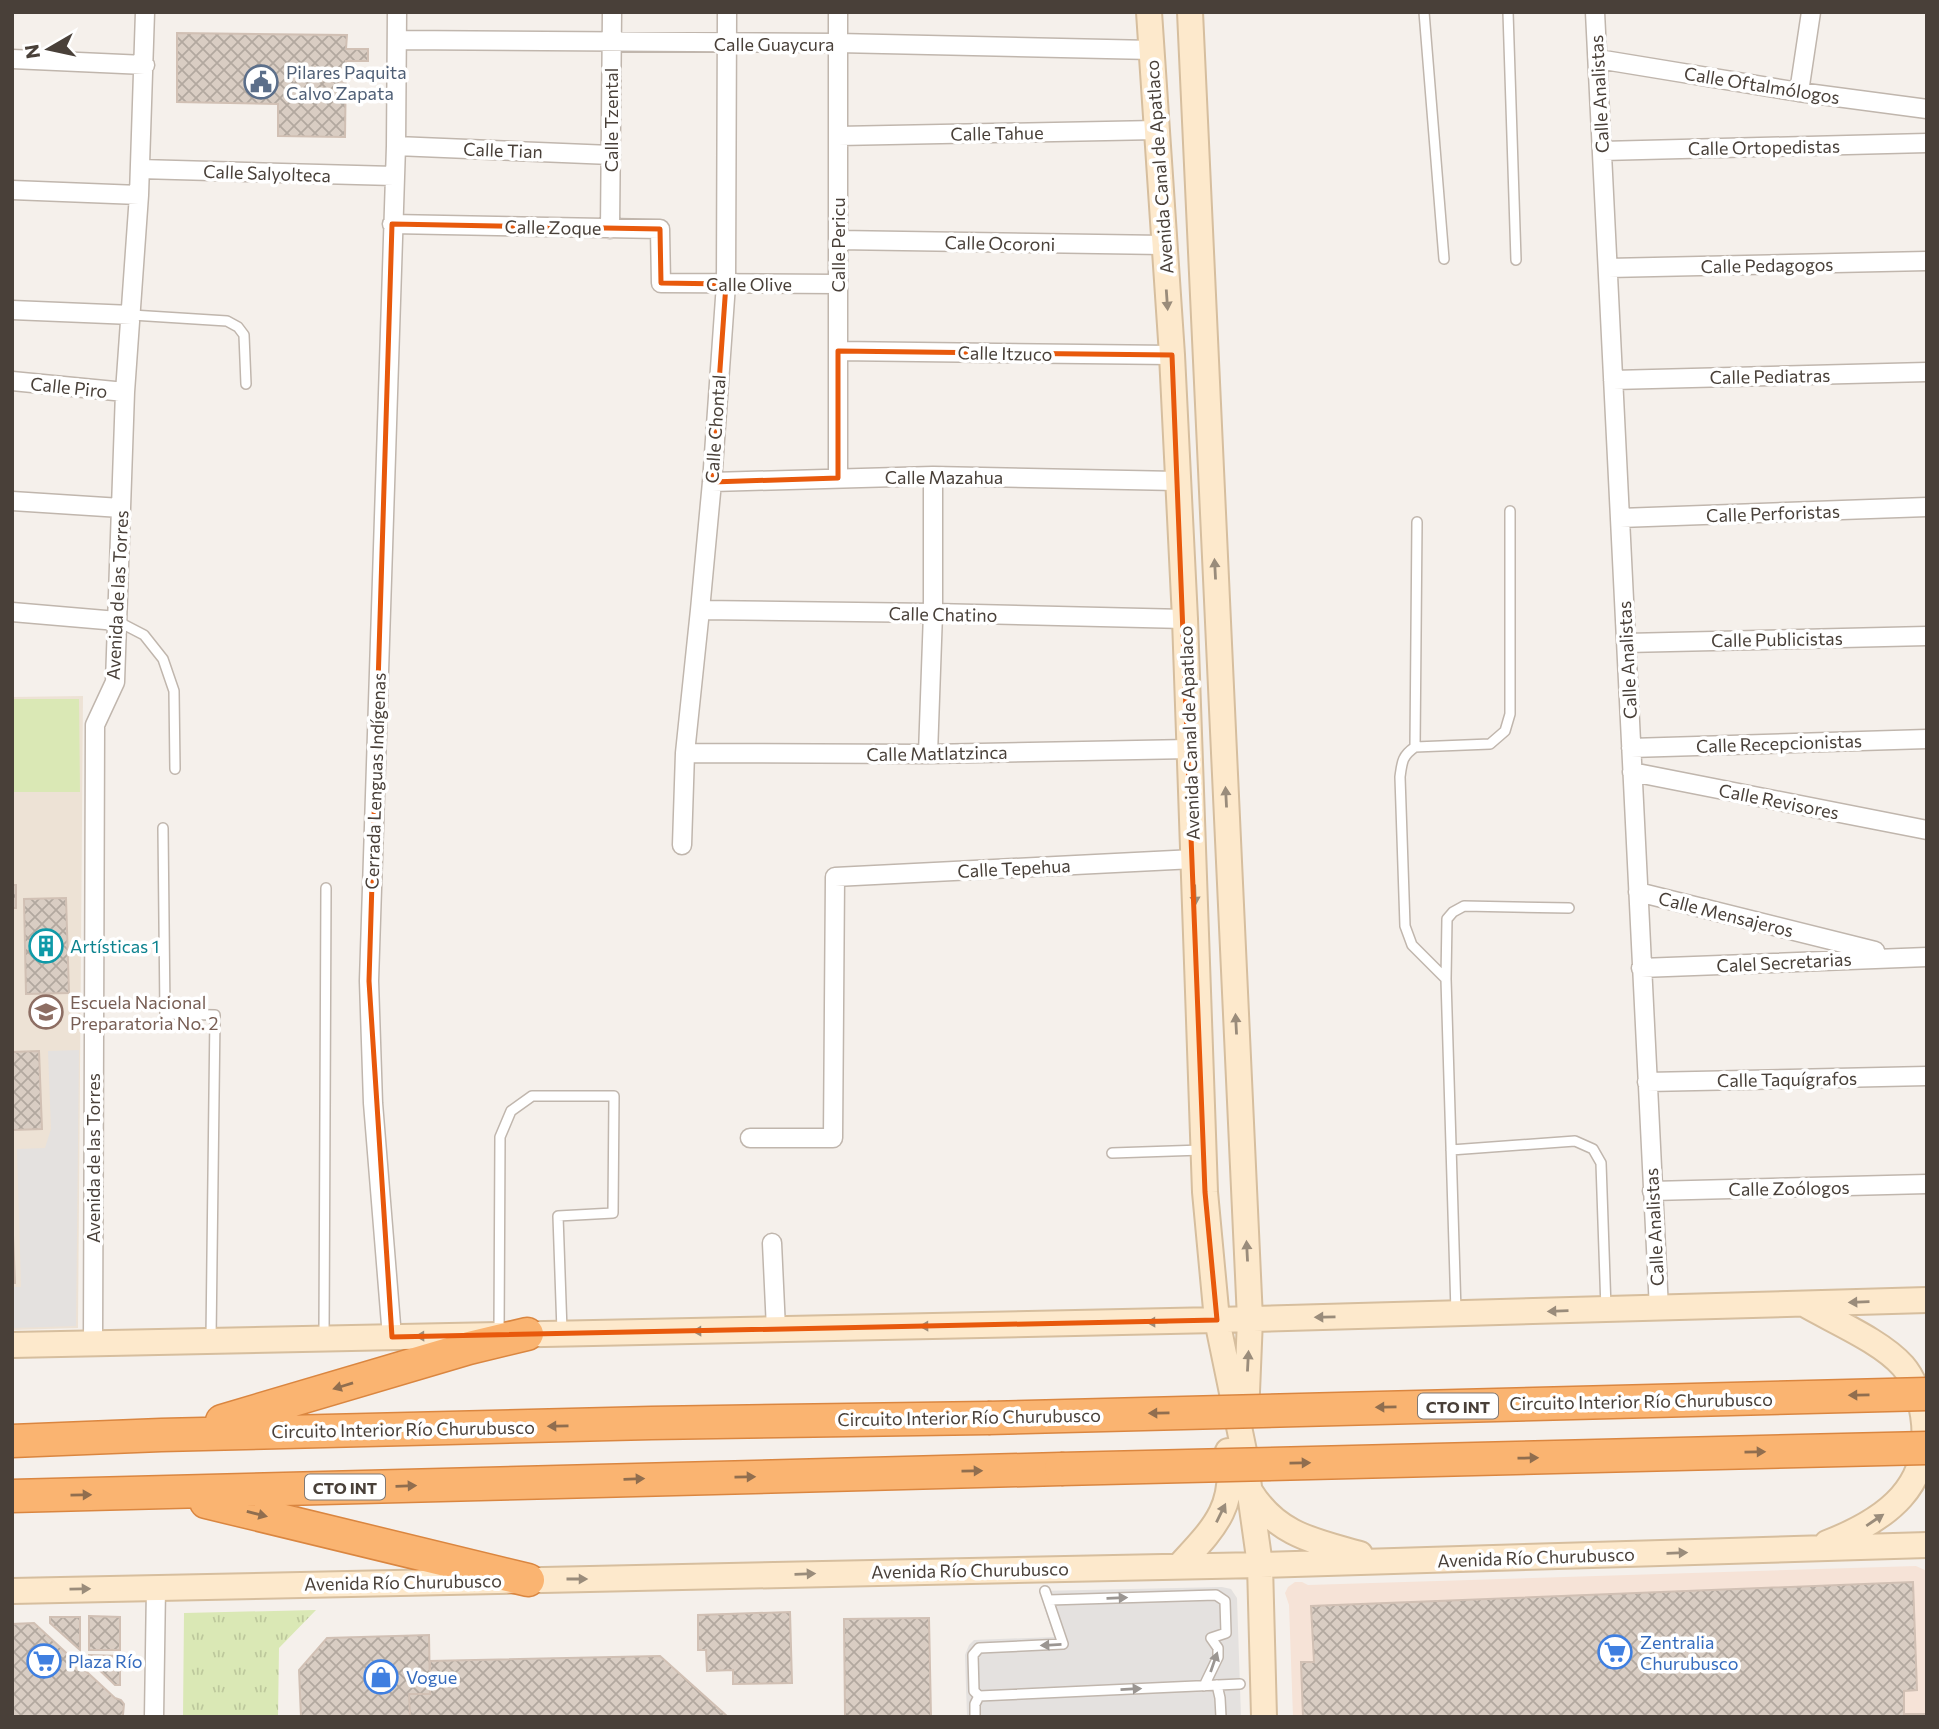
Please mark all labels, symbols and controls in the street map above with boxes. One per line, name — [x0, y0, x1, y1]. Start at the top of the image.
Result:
north arrow — [14, 14, 84, 84]
street label: Calle Guaycura — [714, 33, 834, 55]
street label: Calle Analistas — [1585, 34, 1613, 154]
text: N — [19, 43, 44, 61]
street label: Avenida Canal de Apatlaco — [1141, 59, 1177, 275]
place label: Pilares Paquita Calvo Zapata — [286, 61, 407, 104]
street label: Calle Oftalmólogos — [1683, 62, 1841, 108]
public building icon: Pilares Paquita Calvo Zapata — [242, 63, 280, 101]
street label: Calle Tzental — [600, 68, 622, 172]
street label: Calle Tahue — [950, 121, 1044, 145]
street label: Calle Ortopedistas — [1688, 135, 1840, 159]
street label: Calle Tian — [463, 138, 543, 162]
street label: Calle Salyolteca — [203, 160, 331, 186]
street label: Calle Pericu — [827, 197, 849, 293]
street label: Calle Zoque — [504, 215, 602, 239]
street label: Calle Ocoroni — [944, 231, 1056, 255]
street label: Calle Pedagogos — [1700, 253, 1834, 277]
street label: Calle Olive — [706, 273, 792, 295]
one-way arrow — [1162, 290, 1173, 312]
street label: Calle Itzuco — [957, 341, 1053, 365]
street label: Calle Pediatras — [1709, 364, 1831, 388]
street label: Calle Piro — [29, 372, 109, 402]
street label: Calle Chontal — [700, 374, 730, 484]
street label: Calle Mazahua — [885, 466, 1003, 488]
street label: Calle Perforistas — [1706, 500, 1840, 526]
street label: Avenida de las Torres — [102, 510, 132, 680]
one-way arrow — [1210, 558, 1221, 580]
street label: Calle Analistas — [1613, 600, 1641, 720]
street label: Calle Chatino — [888, 602, 998, 626]
street label: Avenida Canal de Apatlaco — [1174, 625, 1204, 841]
street label: Calle Publicistas — [1711, 627, 1843, 651]
street label: Cerrada Lenguas Indígenas — [360, 672, 390, 890]
street label: Calle Recepcionistas — [1696, 729, 1862, 757]
street label: Calle Matlatzinca — [866, 741, 1008, 765]
street label: Calle Revisores — [1717, 779, 1841, 823]
one-way arrow — [1220, 785, 1231, 807]
street label: Calle Tepehua — [957, 854, 1071, 882]
one-way arrow — [1189, 884, 1201, 906]
street label: Calle Mensajeros — [1656, 887, 1796, 941]
building icon: Artísticas 1 — [27, 927, 65, 965]
place label: Artísticas 1 — [70, 935, 159, 957]
street label: Calel Secretarias — [1716, 947, 1852, 977]
place label: Escuela Nacional Preparatoria No. 2 — [70, 991, 218, 1034]
school or university icon: Escuela Nacional Preparatoria No. 2 — [27, 993, 65, 1031]
one-way arrow — [1231, 1013, 1242, 1035]
street label: Calle Taquígrafos — [1717, 1067, 1857, 1091]
street label: Avenida de las Torres — [82, 1073, 104, 1243]
street label: Calle Analistas — [1640, 1167, 1668, 1287]
street label: Calle Zoólogos — [1728, 1176, 1850, 1200]
one-way arrow — [1241, 1240, 1252, 1262]
one-way arrow — [1847, 1297, 1869, 1308]
one-way arrow — [1546, 1306, 1568, 1317]
one-way arrow — [1313, 1312, 1335, 1323]
one-way arrow — [1146, 1316, 1168, 1327]
one-way arrow — [919, 1320, 941, 1332]
one-way arrow — [691, 1325, 713, 1337]
one-way arrow — [415, 1330, 437, 1342]
one-way arrow — [1243, 1350, 1254, 1372]
one-way arrow — [333, 1382, 354, 1392]
street label: Circuito Interior Río Churubusco — [1509, 1388, 1773, 1414]
one-way arrow — [1847, 1390, 1869, 1401]
road number: CTO INT — [1418, 1394, 1498, 1418]
one-way arrow — [1375, 1402, 1397, 1413]
street label: Circuito Interior Río Churubusco — [837, 1404, 1101, 1430]
one-way arrow — [1147, 1408, 1169, 1419]
street label: Circuito Interior Río Churubusco — [271, 1416, 535, 1442]
one-way arrow — [547, 1420, 569, 1431]
one-way arrow — [1744, 1446, 1766, 1458]
one-way arrow — [1517, 1452, 1539, 1463]
one-way arrow — [1290, 1458, 1312, 1469]
one-way arrow — [961, 1466, 983, 1477]
one-way arrow — [734, 1471, 756, 1482]
road number: CTO INT — [305, 1474, 385, 1499]
one-way arrow — [623, 1474, 645, 1485]
one-way arrow — [396, 1480, 418, 1491]
one-way arrow — [70, 1489, 92, 1500]
one-way arrow — [1215, 1503, 1227, 1523]
one-way arrow — [246, 1509, 268, 1520]
one-way arrow — [1866, 1513, 1884, 1527]
street label: Avenida Río Churubusco — [1437, 1543, 1635, 1571]
one-way arrow — [1666, 1547, 1688, 1558]
street label: Avenida Río Churubusco — [871, 1557, 1069, 1583]
one-way arrow — [794, 1568, 816, 1580]
street label: Avenida Río Churubusco — [304, 1569, 502, 1595]
one-way arrow — [567, 1573, 589, 1585]
one-way arrow — [70, 1583, 92, 1595]
one-way arrow — [1106, 1593, 1128, 1604]
place label: Zentralia Churubusco — [1640, 1631, 1739, 1674]
supermarket icon: Zentralia Churubusco — [1596, 1633, 1634, 1671]
one-way arrow — [1040, 1639, 1062, 1650]
supermarket icon: Plaza Río — [25, 1642, 63, 1680]
place label: Plaza Río — [68, 1650, 143, 1672]
one-way arrow — [1209, 1651, 1220, 1672]
shop icon: Vogue — [362, 1658, 400, 1696]
place label: Vogue — [406, 1666, 457, 1688]
one-way arrow — [1120, 1684, 1142, 1695]

